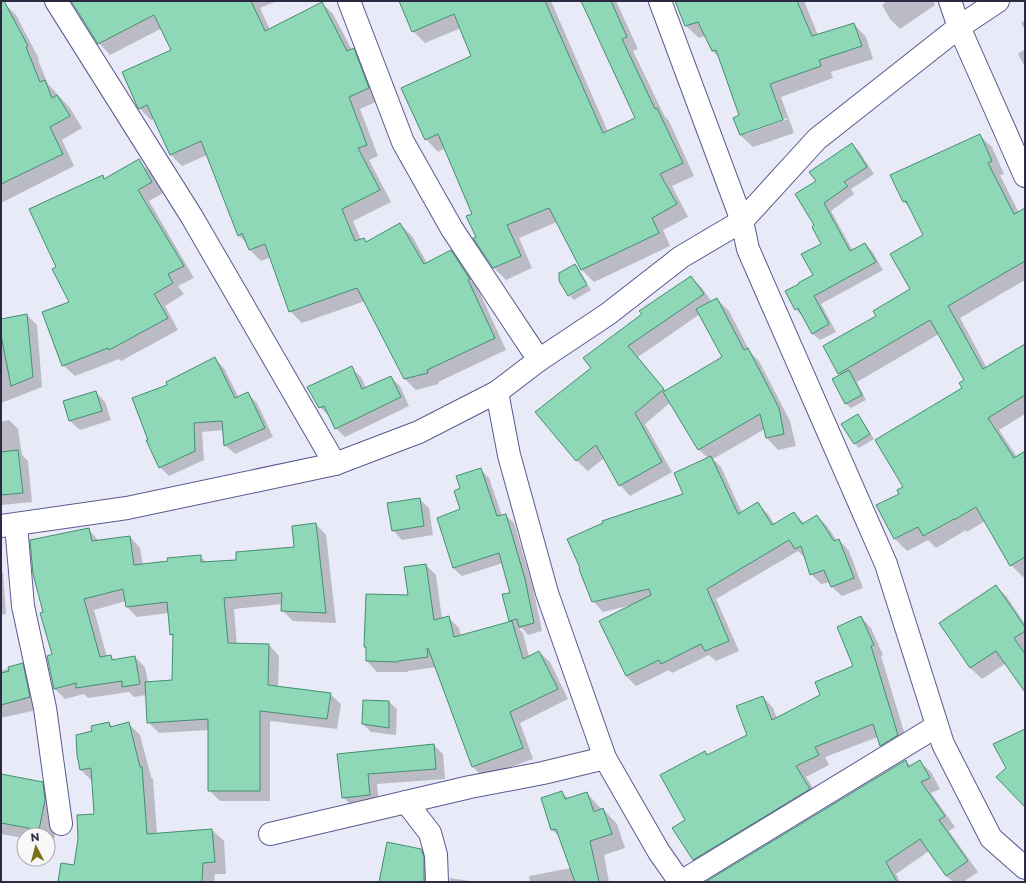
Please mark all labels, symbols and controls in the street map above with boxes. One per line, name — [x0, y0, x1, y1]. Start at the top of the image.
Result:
north arrow — [16, 827, 56, 867]
text: N — [30, 830, 40, 844]

